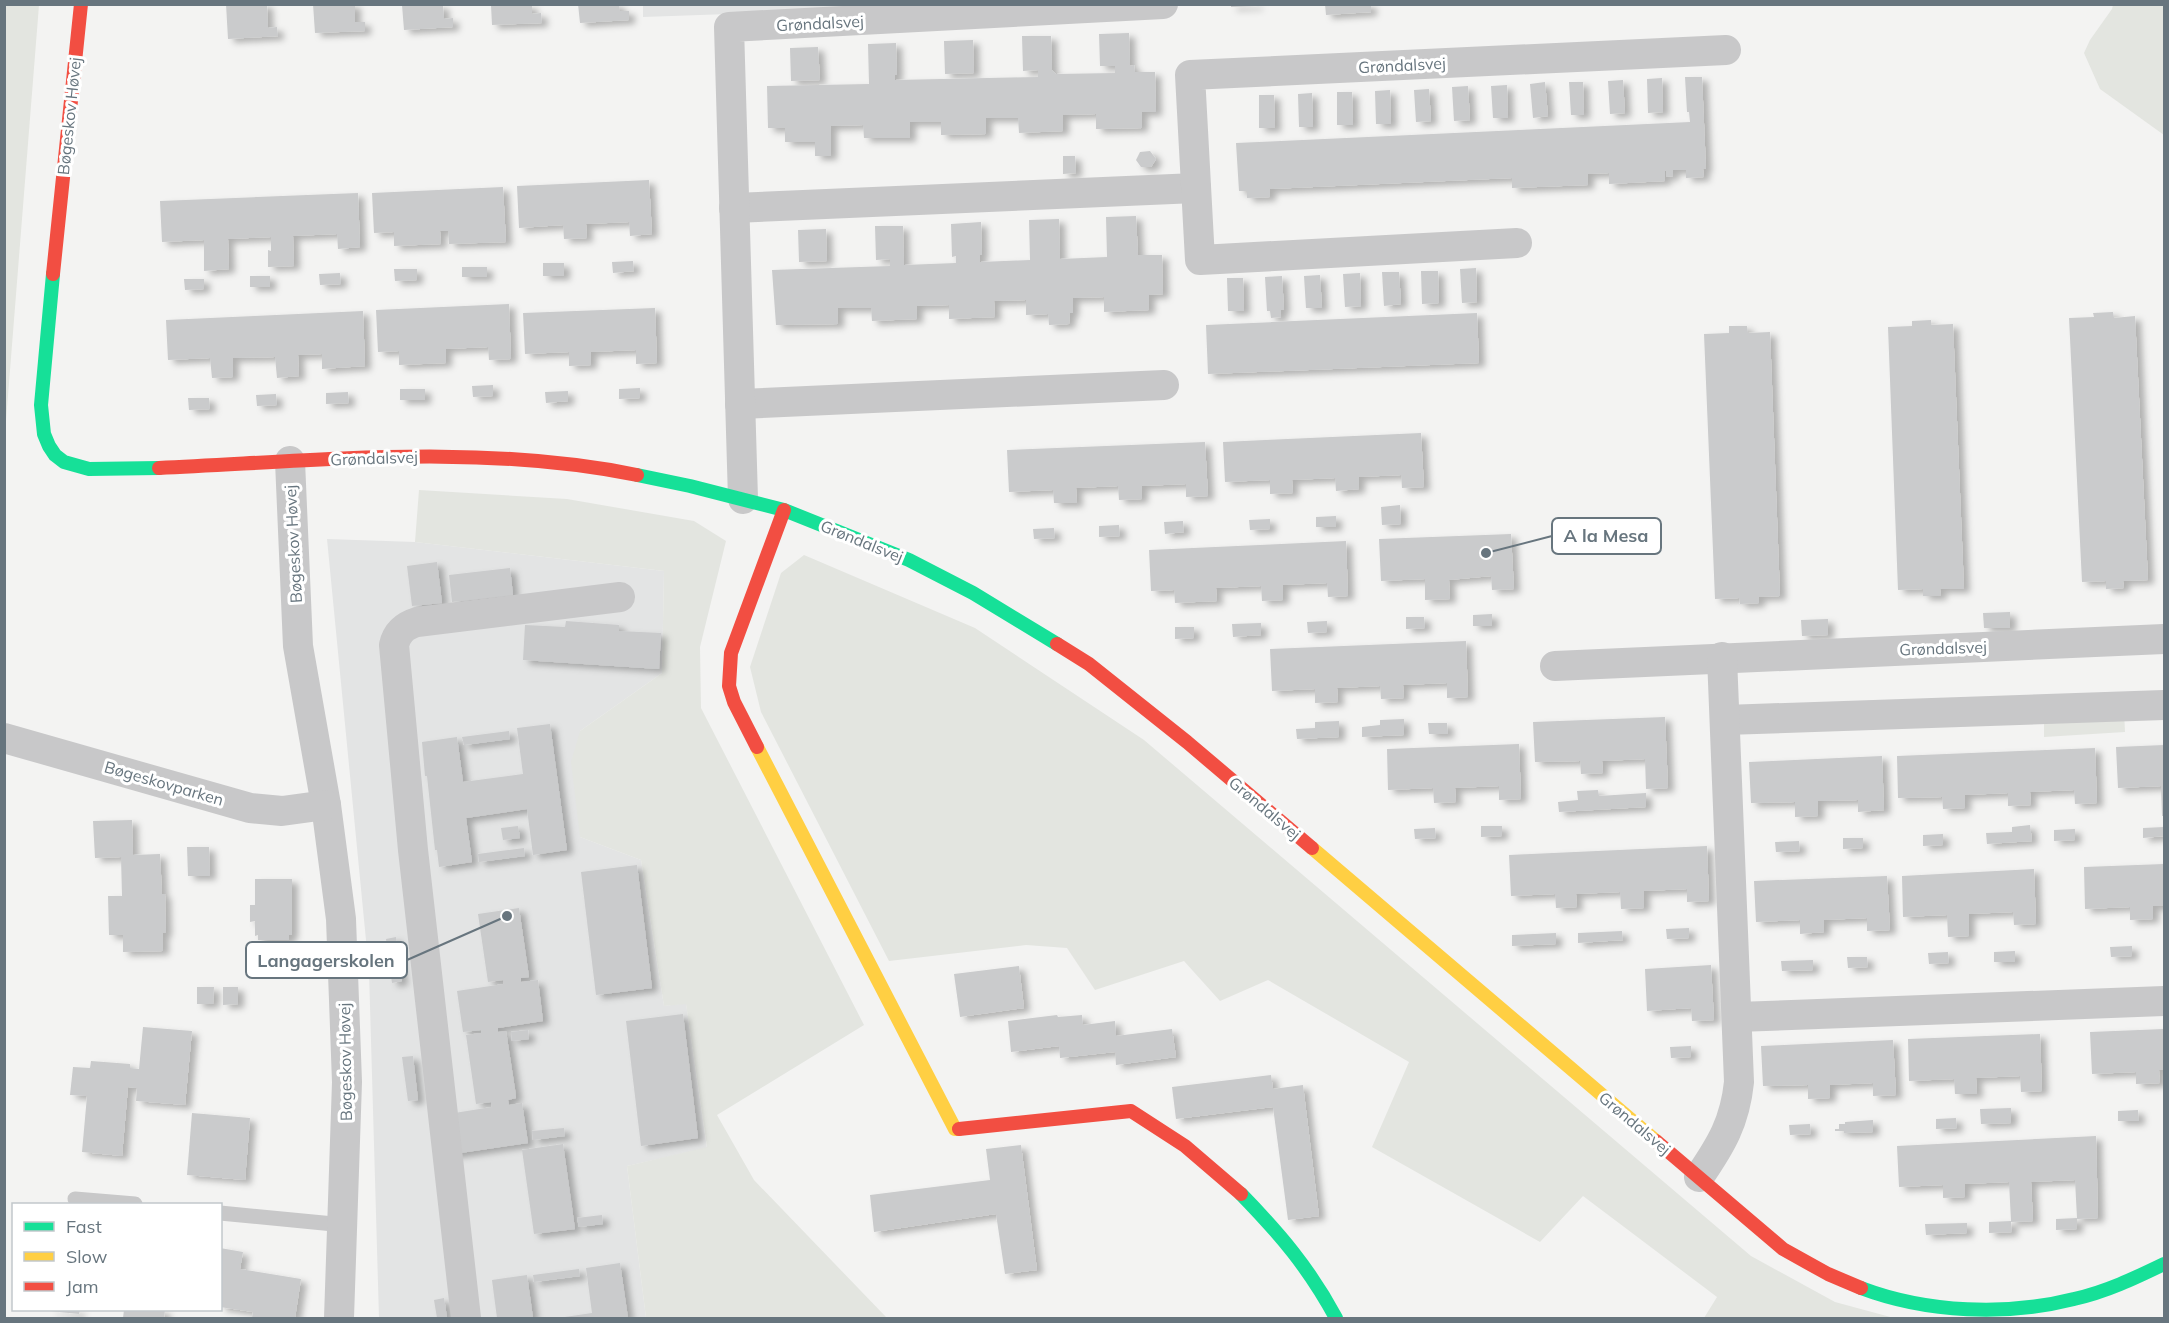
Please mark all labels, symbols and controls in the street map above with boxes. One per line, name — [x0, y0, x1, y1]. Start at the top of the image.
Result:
street label: Grøndalsvej — [776, 11, 864, 35]
street label: Grøndalsvej — [1358, 53, 1446, 77]
street label: Bøgeskov Høvej — [53, 56, 85, 176]
street label: Grøndalsvej — [330, 446, 418, 470]
street label: Bøgeskov Høvej — [280, 484, 306, 604]
street label: Grøndalsvej — [818, 515, 906, 567]
callout: A la Mesa — [1552, 518, 1661, 554]
text: A la Mesa — [1564, 524, 1648, 547]
street label: Grøndalsvej — [1899, 636, 1987, 660]
street label: Bøgeskovparken — [102, 756, 226, 810]
street label: Grøndalsvej — [1225, 772, 1305, 844]
callout: Langagerskolen — [246, 942, 407, 978]
text: Langagerskolen — [257, 949, 395, 972]
street label: Bøgeskov Høvej — [334, 1003, 356, 1121]
street label: Grøndalsvej — [1595, 1087, 1675, 1159]
legend — [12, 1203, 222, 1311]
text: Fast — [66, 1215, 102, 1238]
text: Slow — [66, 1245, 108, 1268]
text: Jam — [66, 1275, 99, 1298]

